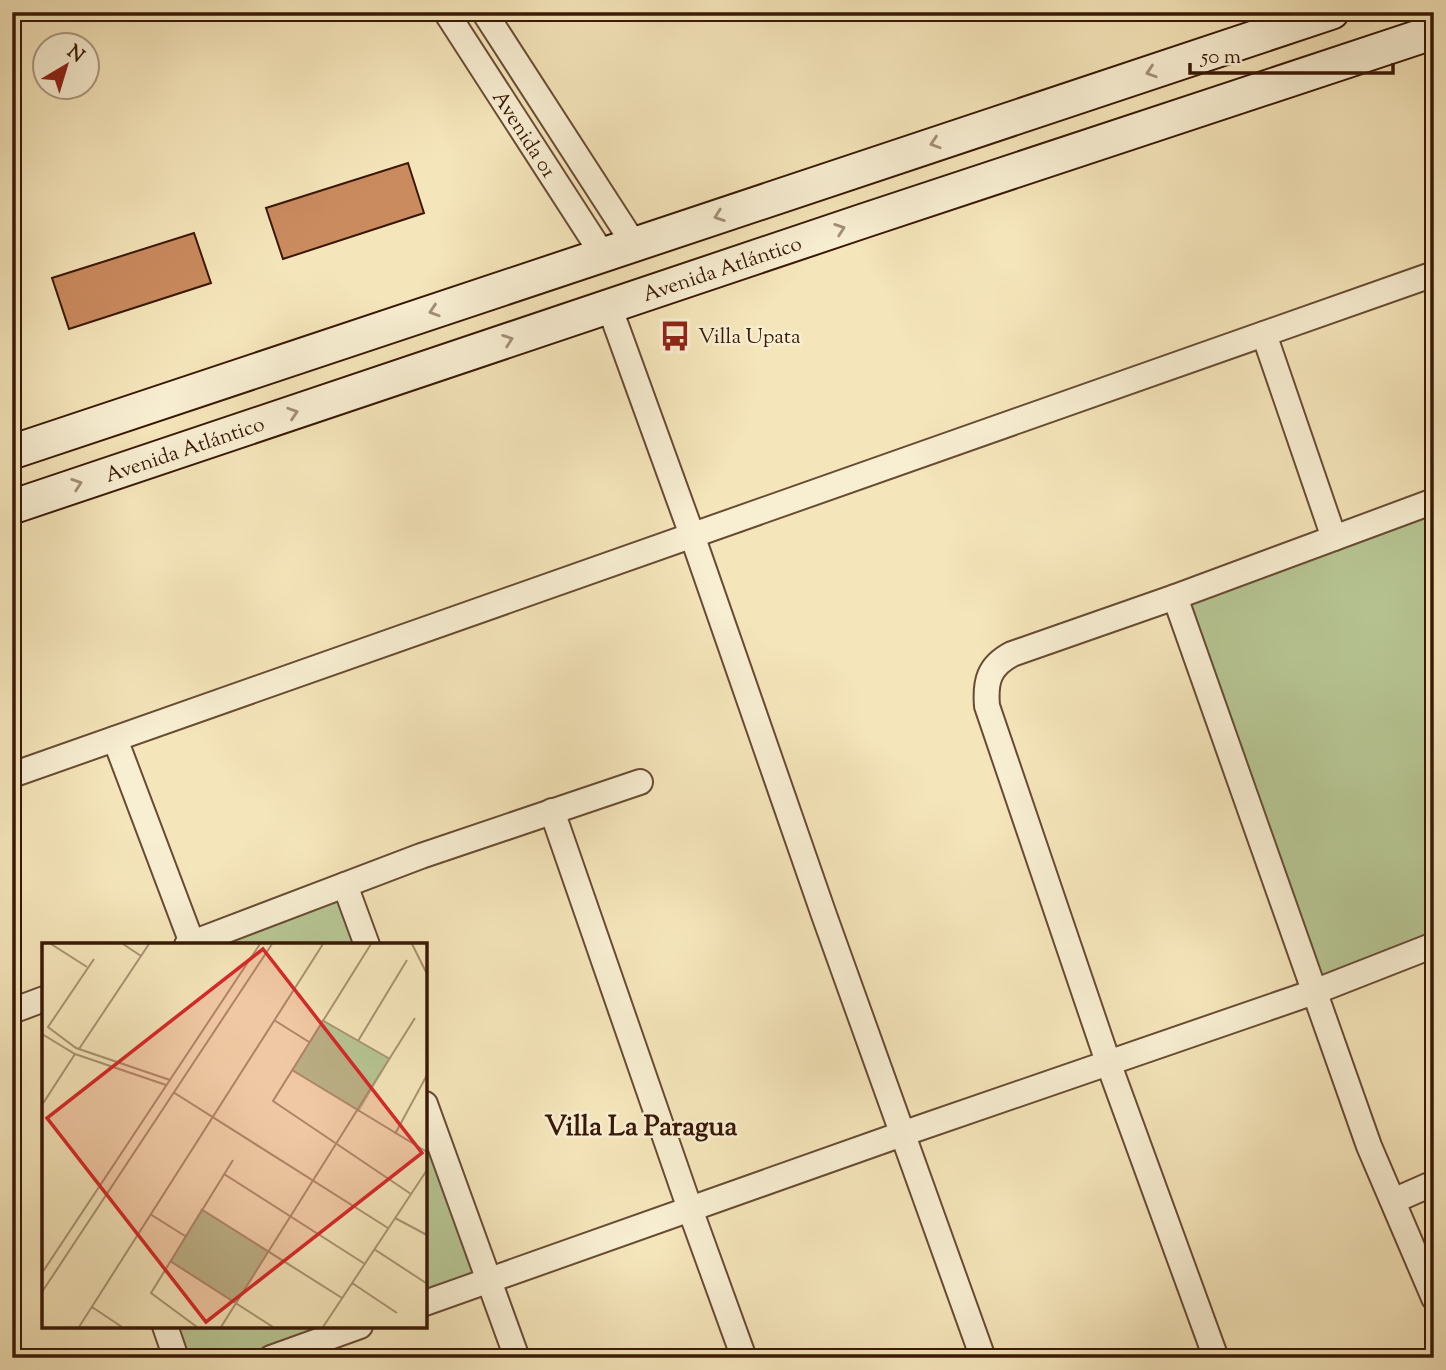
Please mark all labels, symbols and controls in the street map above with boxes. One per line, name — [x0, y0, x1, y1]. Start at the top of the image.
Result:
north arrow — [32, 32, 102, 102]
scale bar — [1190, 32, 1394, 76]
text: N — [61, 39, 89, 70]
text: 50 m — [1200, 43, 1241, 73]
one-way arrow — [1145, 64, 1157, 78]
street label: Avenida 01 — [484, 85, 562, 184]
one-way arrow — [929, 135, 941, 150]
one-way arrow — [714, 208, 726, 222]
one-way arrow — [833, 223, 846, 237]
street label: Avenida Atlántico — [639, 230, 806, 311]
one-way arrow — [428, 303, 440, 317]
bus stop icon: Villa Upata — [658, 319, 692, 353]
place label: Villa Upata — [698, 323, 801, 353]
one-way arrow — [502, 334, 514, 348]
one-way arrow — [286, 407, 298, 421]
street label: Avenida Atlántico — [102, 410, 269, 492]
one-way arrow — [70, 478, 82, 492]
inset map — [42, 943, 427, 1328]
district label: Villa La Paragua — [545, 1108, 737, 1148]

